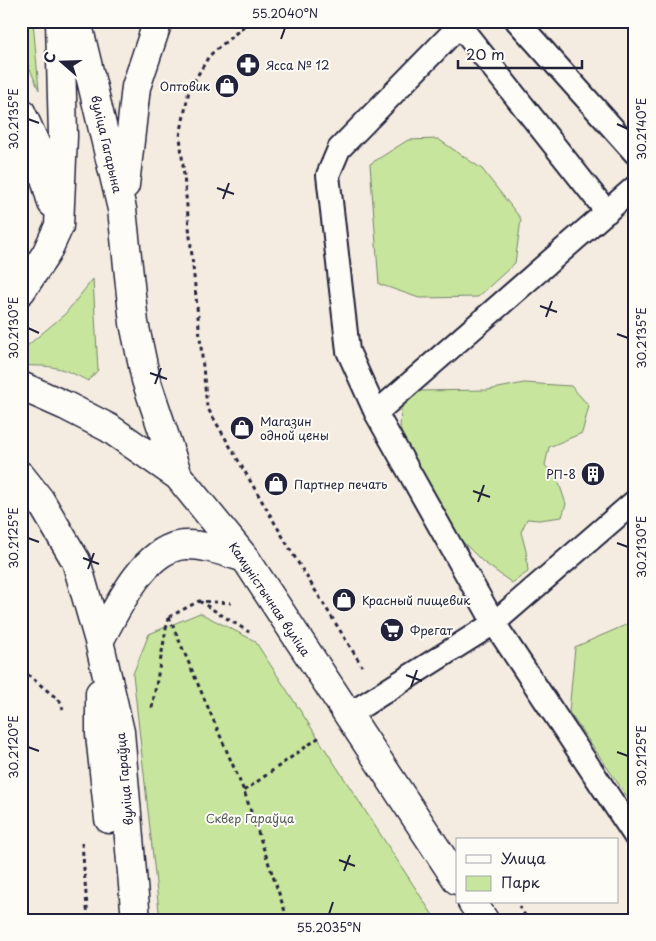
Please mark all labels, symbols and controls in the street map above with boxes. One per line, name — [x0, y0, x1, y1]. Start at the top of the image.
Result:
text: 55.2040°N — [252, 4, 318, 22]
north arrow — [38, 38, 88, 88]
scale bar — [458, 38, 582, 70]
text: 20 m — [466, 42, 505, 65]
text: С — [38, 49, 61, 66]
pharmacy icon: Ясса № 12 — [235, 52, 261, 78]
place label: Ясса № 12 — [266, 56, 330, 74]
shop icon: Оптовик — [214, 73, 240, 99]
place label: Оптовик — [160, 77, 211, 95]
text: 30.2135°E — [4, 88, 22, 150]
street label: вуліца Гагарына — [87, 93, 127, 195]
text: 30.2140°E — [632, 98, 650, 160]
text: 30.2130°E — [4, 297, 22, 359]
text: 30.2135°E — [632, 307, 650, 369]
place label: Магазин одной цены — [260, 412, 329, 444]
shop icon: Магазин одной цены — [229, 415, 255, 441]
building icon: РП-8 — [580, 461, 606, 487]
place label: РП-8 — [546, 465, 576, 483]
shop icon: Партнер печать — [263, 471, 289, 497]
place label: Партнер печать — [294, 475, 387, 493]
text: 30.2125°E — [4, 507, 22, 569]
text: 30.2130°E — [632, 516, 650, 578]
street label: Камуністычная вуліца — [225, 538, 315, 660]
shop icon: Красный пищевик — [331, 587, 357, 613]
place label: Красный пищевик — [362, 591, 471, 609]
supermarket icon: Фрегат — [379, 617, 405, 643]
place label: Фрегат — [410, 621, 454, 639]
text: 30.2120°E — [4, 715, 22, 779]
text: 30.2125°E — [632, 725, 650, 787]
street label: вуліца Гараўца — [111, 731, 137, 826]
park label: Сквер Гараўца — [206, 809, 295, 827]
legend — [456, 838, 618, 904]
text: Улица — [501, 846, 546, 869]
text: Парк — [501, 870, 540, 893]
text: 55.2035°N — [297, 918, 361, 936]

